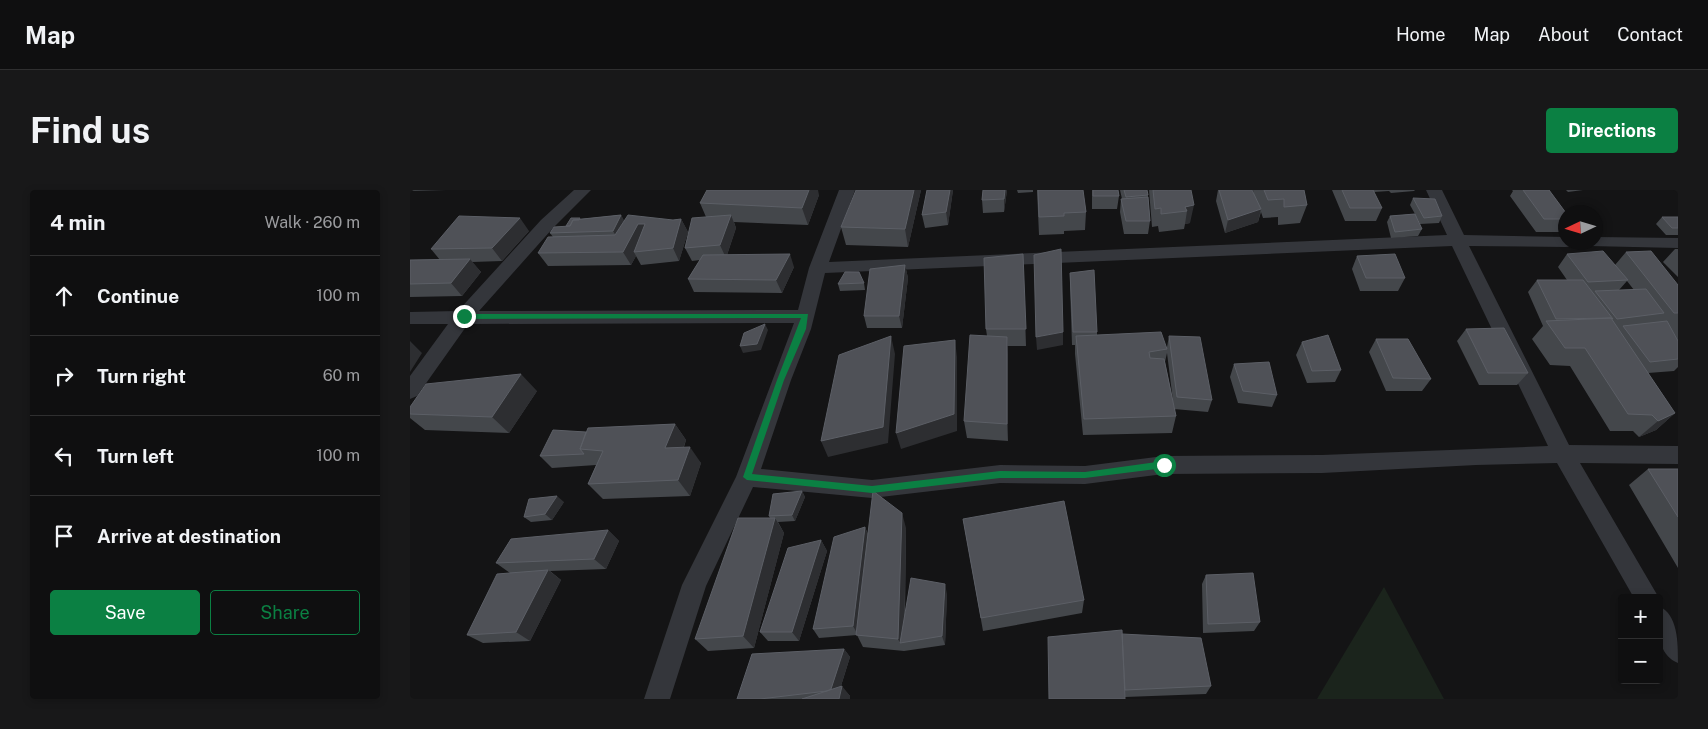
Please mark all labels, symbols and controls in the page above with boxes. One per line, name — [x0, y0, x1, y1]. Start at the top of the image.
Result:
text: Map — [25, 21, 75, 49]
text: Home — [1396, 24, 1446, 45]
text: Map — [1474, 24, 1510, 45]
text: About — [1538, 24, 1589, 45]
text: Contact — [1617, 24, 1683, 45]
button: Directions — [1546, 108, 1678, 153]
text: Find us — [30, 110, 150, 151]
north arrow — [1558, 205, 1603, 250]
text: 4 min — [50, 210, 105, 235]
text: Walk · 260 m — [265, 213, 360, 232]
icon: ahead — [50, 282, 78, 310]
text: Continue — [97, 285, 179, 307]
text: 100 m — [316, 286, 360, 305]
route end — [453, 305, 476, 328]
icon: right — [50, 362, 78, 390]
text: Turn right — [97, 365, 186, 387]
text: 60 m — [323, 366, 360, 385]
icon: left — [50, 442, 78, 470]
text: Turn left — [97, 445, 174, 467]
text: 100 m — [316, 446, 360, 465]
route start — [1153, 454, 1176, 477]
icon: arrive — [50, 522, 78, 550]
text: Arrive at destination — [97, 525, 281, 547]
button: Save — [50, 590, 200, 635]
button: Share — [210, 590, 360, 635]
map controls — [1618, 594, 1663, 684]
button: + — [1618, 594, 1663, 639]
button: − — [1618, 639, 1663, 684]

